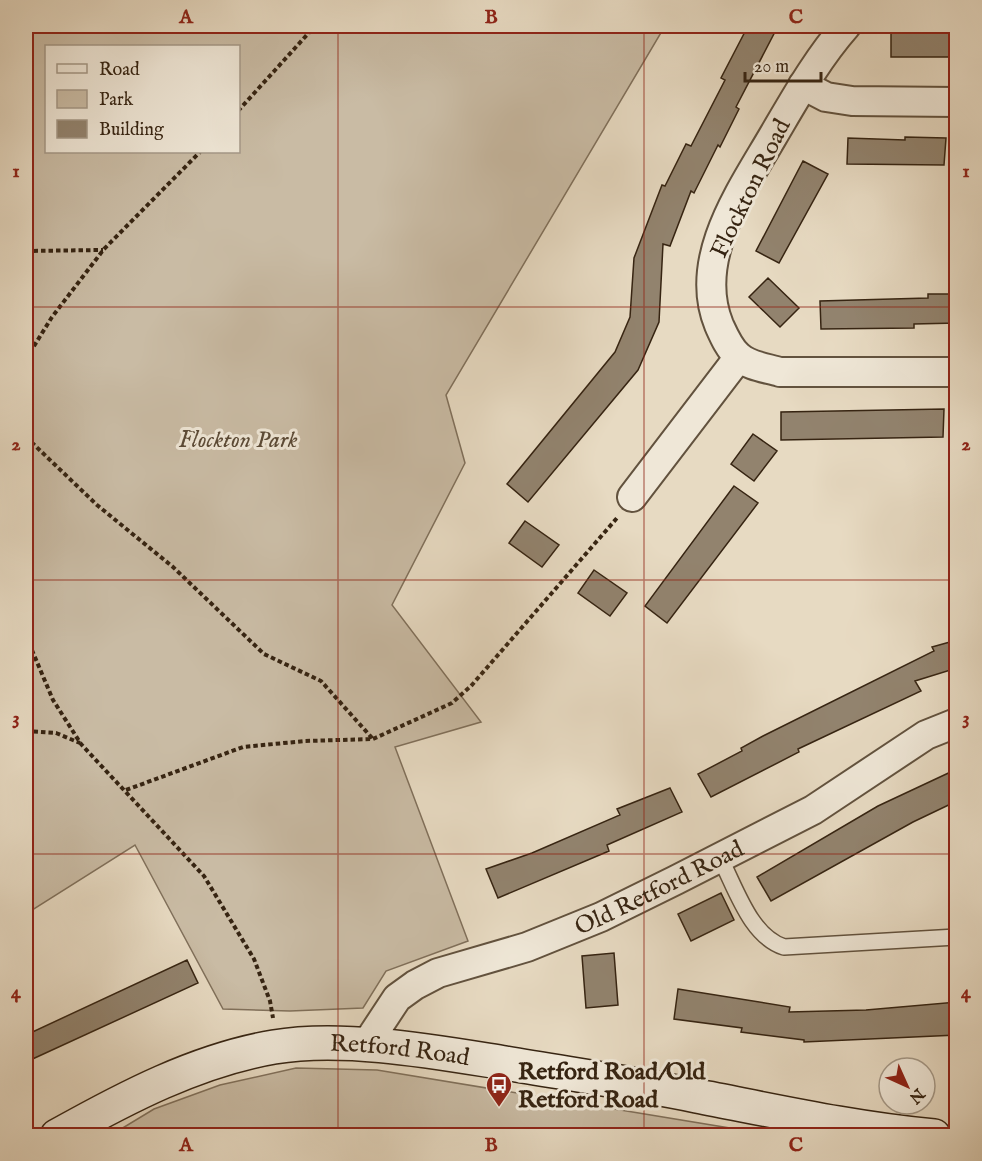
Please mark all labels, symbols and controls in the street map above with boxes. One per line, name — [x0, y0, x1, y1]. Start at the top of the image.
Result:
text: A — [178, 5, 194, 30]
text: B — [484, 5, 498, 30]
text: C — [789, 5, 803, 30]
legend — [45, 45, 240, 153]
scale bar — [745, 45, 822, 83]
text: 20 m — [754, 56, 789, 79]
text: Road — [99, 59, 140, 82]
text: Park — [99, 89, 134, 112]
street label: Flockton Road — [704, 114, 798, 263]
text: Building — [99, 119, 164, 142]
text: 1 — [12, 159, 20, 184]
text: 1 — [962, 159, 970, 184]
park label: Flockton Park — [178, 425, 298, 456]
text: 2 — [11, 432, 21, 457]
text: 2 — [961, 432, 971, 457]
text: 3 — [12, 706, 20, 731]
text: 3 — [962, 706, 970, 731]
street label: Old Retford Road — [571, 834, 749, 943]
text: 4 — [11, 980, 22, 1005]
text: 4 — [961, 980, 972, 1005]
street label: Retford Road — [330, 1029, 472, 1074]
north arrow — [877, 1056, 937, 1116]
place label: Retford Road/Old Retford Road — [518, 1057, 706, 1116]
bus stop icon: Retford Road/Old Retford Road — [484, 1070, 514, 1108]
text: N — [904, 1083, 929, 1107]
text: A — [178, 1133, 194, 1158]
text: B — [484, 1133, 498, 1158]
text: C — [789, 1133, 803, 1158]

